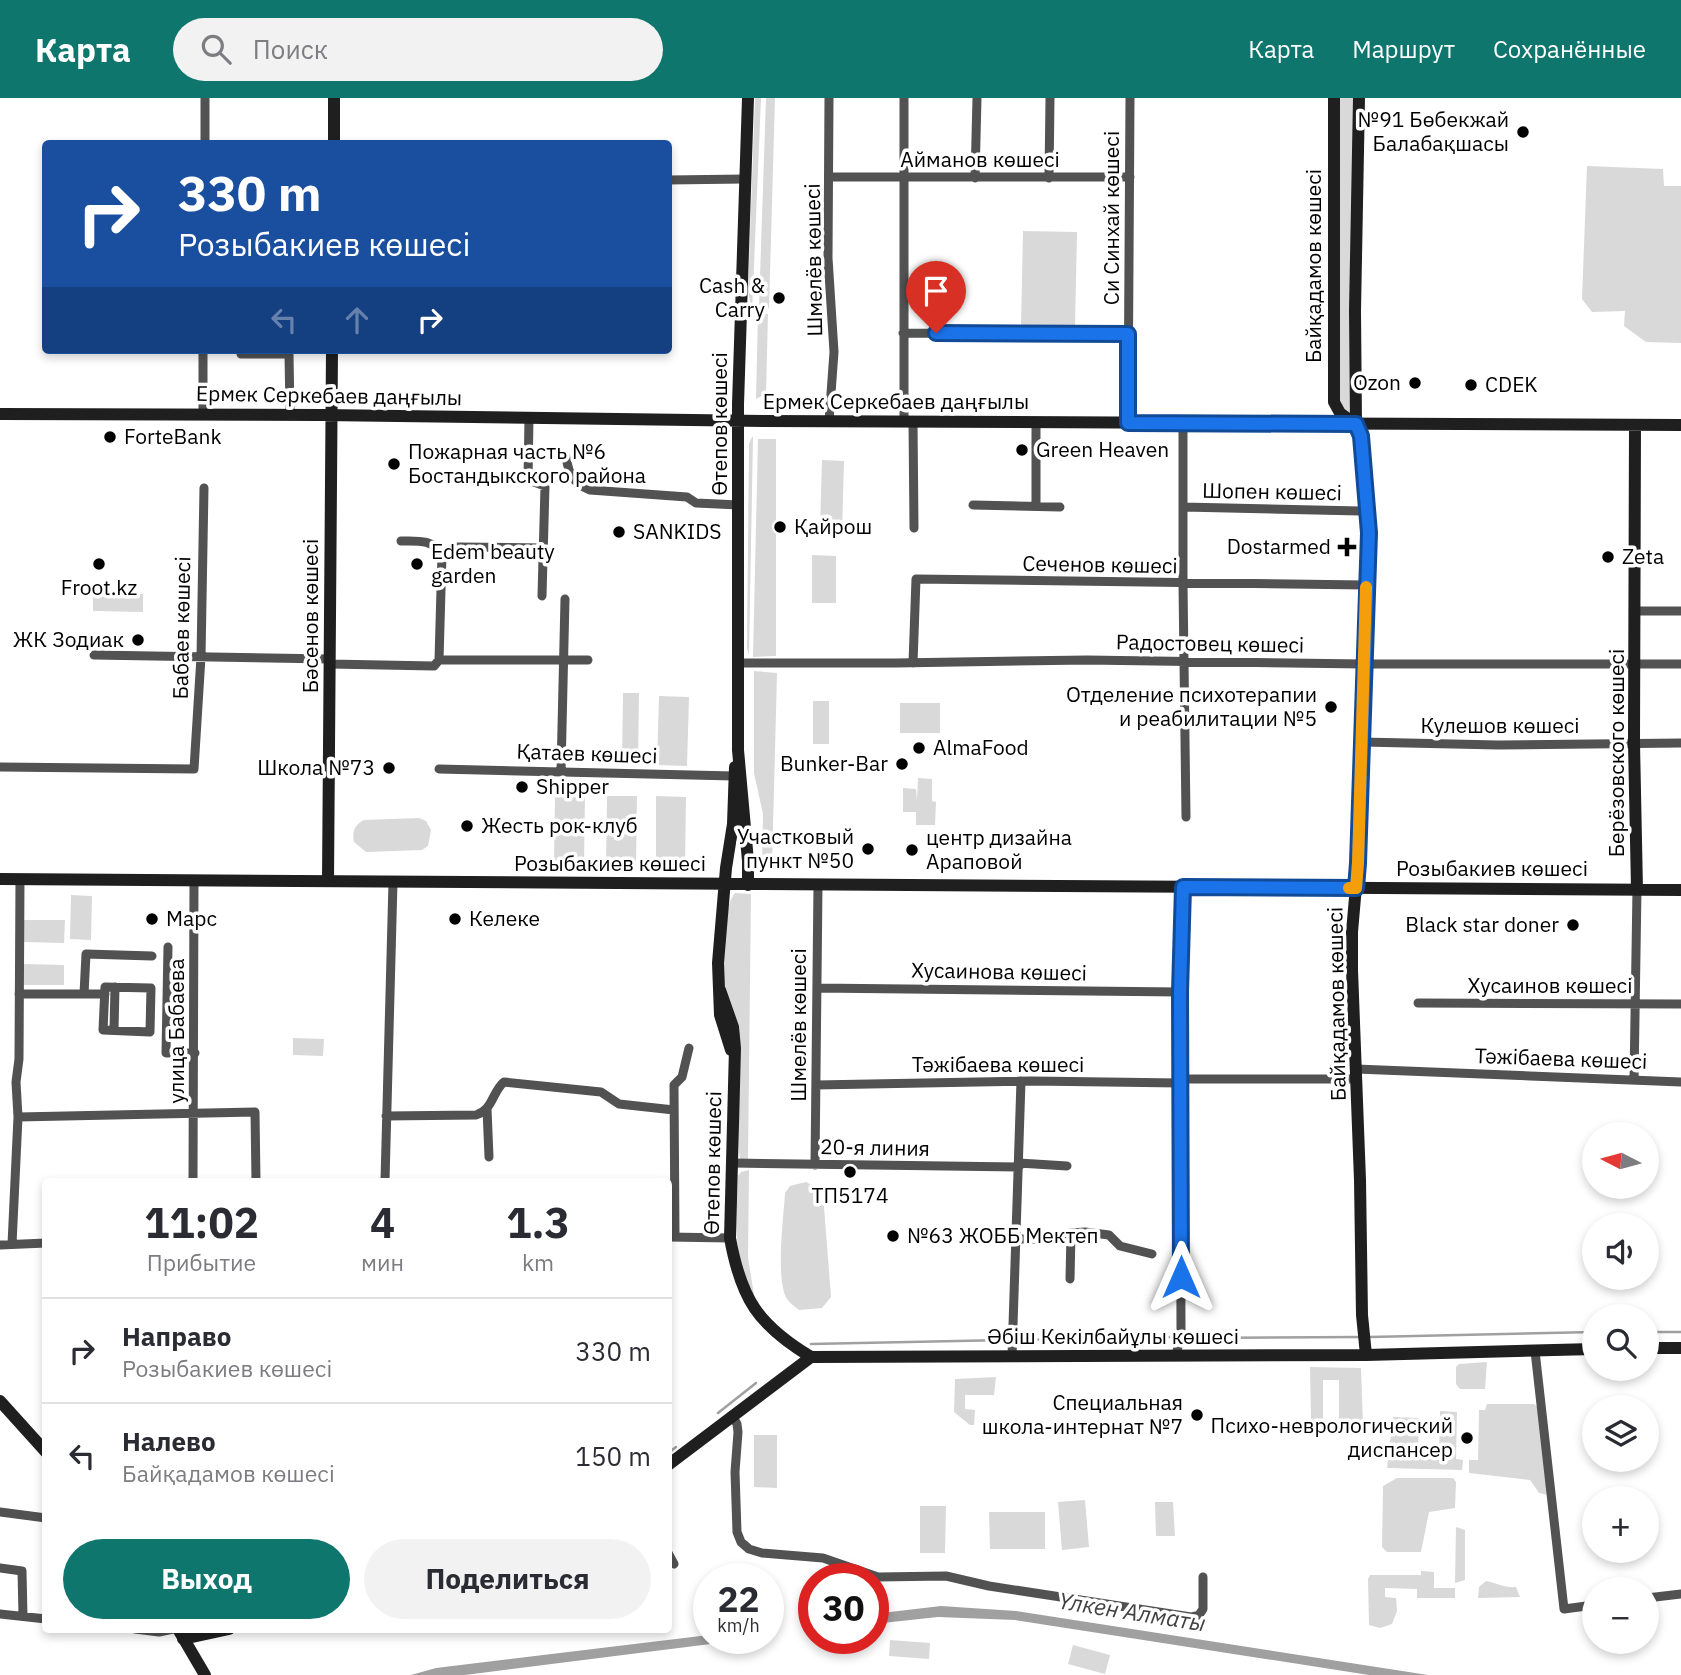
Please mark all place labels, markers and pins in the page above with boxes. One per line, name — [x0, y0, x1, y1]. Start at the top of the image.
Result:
place label: №91 Бөбекжай Балабақшасы — [1358, 105, 1509, 157]
marker: №91 Бөбекжай Балабақшасы — [1515, 124, 1531, 140]
pin — [906, 261, 966, 333]
place label: Cash & Carry — [699, 271, 766, 323]
marker: Cash & Carry — [771, 290, 787, 306]
place label: Ozon — [1353, 368, 1401, 396]
place label: CDEK — [1485, 370, 1538, 398]
marker: Ozon — [1407, 375, 1423, 391]
marker: CDEK — [1463, 377, 1479, 393]
place label: ForteBank — [124, 422, 222, 450]
marker: ForteBank — [102, 429, 118, 445]
place label: Green Heaven — [1036, 435, 1169, 463]
place label: Пожарная часть №6 Бостандыкского района — [408, 437, 646, 489]
marker: Green Heaven — [1014, 442, 1030, 458]
marker: Пожарная часть №6 Бостандыкского района — [386, 456, 402, 472]
place label: Қайрош — [794, 512, 872, 540]
place label: SANKIDS — [633, 517, 722, 545]
marker: Қайрош — [772, 519, 788, 535]
marker: SANKIDS — [611, 524, 627, 540]
place label: Dostarmed — [1227, 532, 1331, 560]
place label: Edem beauty garden — [431, 537, 555, 589]
marker: Dostarmed — [1337, 537, 1357, 557]
place label: Zeta — [1622, 542, 1664, 570]
marker: Zeta — [1600, 549, 1616, 565]
marker: Froot.kz — [91, 556, 107, 572]
marker: Edem beauty garden — [409, 556, 425, 572]
place label: Froot.kz — [61, 573, 137, 601]
place label: ЖК Зодиак — [13, 625, 124, 653]
marker: ЖК Зодиак — [130, 632, 146, 648]
place label: Отделение психотерапии и реабилитации №5 — [1066, 680, 1317, 732]
marker: Отделение психотерапии и реабилитации №5 — [1323, 699, 1339, 715]
place label: AlmaFood — [933, 733, 1029, 761]
marker: AlmaFood — [911, 740, 927, 756]
place label: Bunker-Bar — [780, 749, 888, 777]
place label: Школа №73 — [257, 753, 375, 781]
marker: Bunker-Bar — [894, 756, 910, 772]
marker: Школа №73 — [381, 760, 397, 776]
place label: Shipper — [536, 772, 609, 800]
marker: Shipper — [514, 779, 530, 795]
place label: Жесть рок-клуб — [481, 811, 638, 839]
marker: Жесть рок-клуб — [459, 818, 475, 834]
place label: Участковый пункт №50 — [737, 822, 854, 874]
place label: центр дизайна Араповой — [926, 823, 1072, 875]
marker: Участковый пункт №50 — [860, 841, 876, 857]
marker: центр дизайна Араповой — [904, 842, 920, 858]
place label: Марс — [166, 904, 217, 932]
place label: Келеке — [469, 904, 540, 932]
place label: Black star doner — [1405, 910, 1559, 938]
marker: Марс — [144, 911, 160, 927]
marker: Келеке — [447, 911, 463, 927]
marker: Black star doner — [1565, 917, 1581, 933]
marker: ТП5174 — [842, 1164, 858, 1180]
place label: ТП5174 — [812, 1181, 888, 1209]
place label: №63 ЖОББ Мектеп — [907, 1221, 1099, 1249]
marker: №63 ЖОББ Мектеп — [885, 1228, 901, 1244]
place label: Специальная школа-интернат №7 — [982, 1388, 1183, 1440]
marker: Специальная школа-интернат №7 — [1189, 1407, 1205, 1423]
place label: Психо-неврологический диспансер — [1211, 1411, 1453, 1463]
marker: Психо-неврологический диспансер — [1459, 1430, 1475, 1446]

